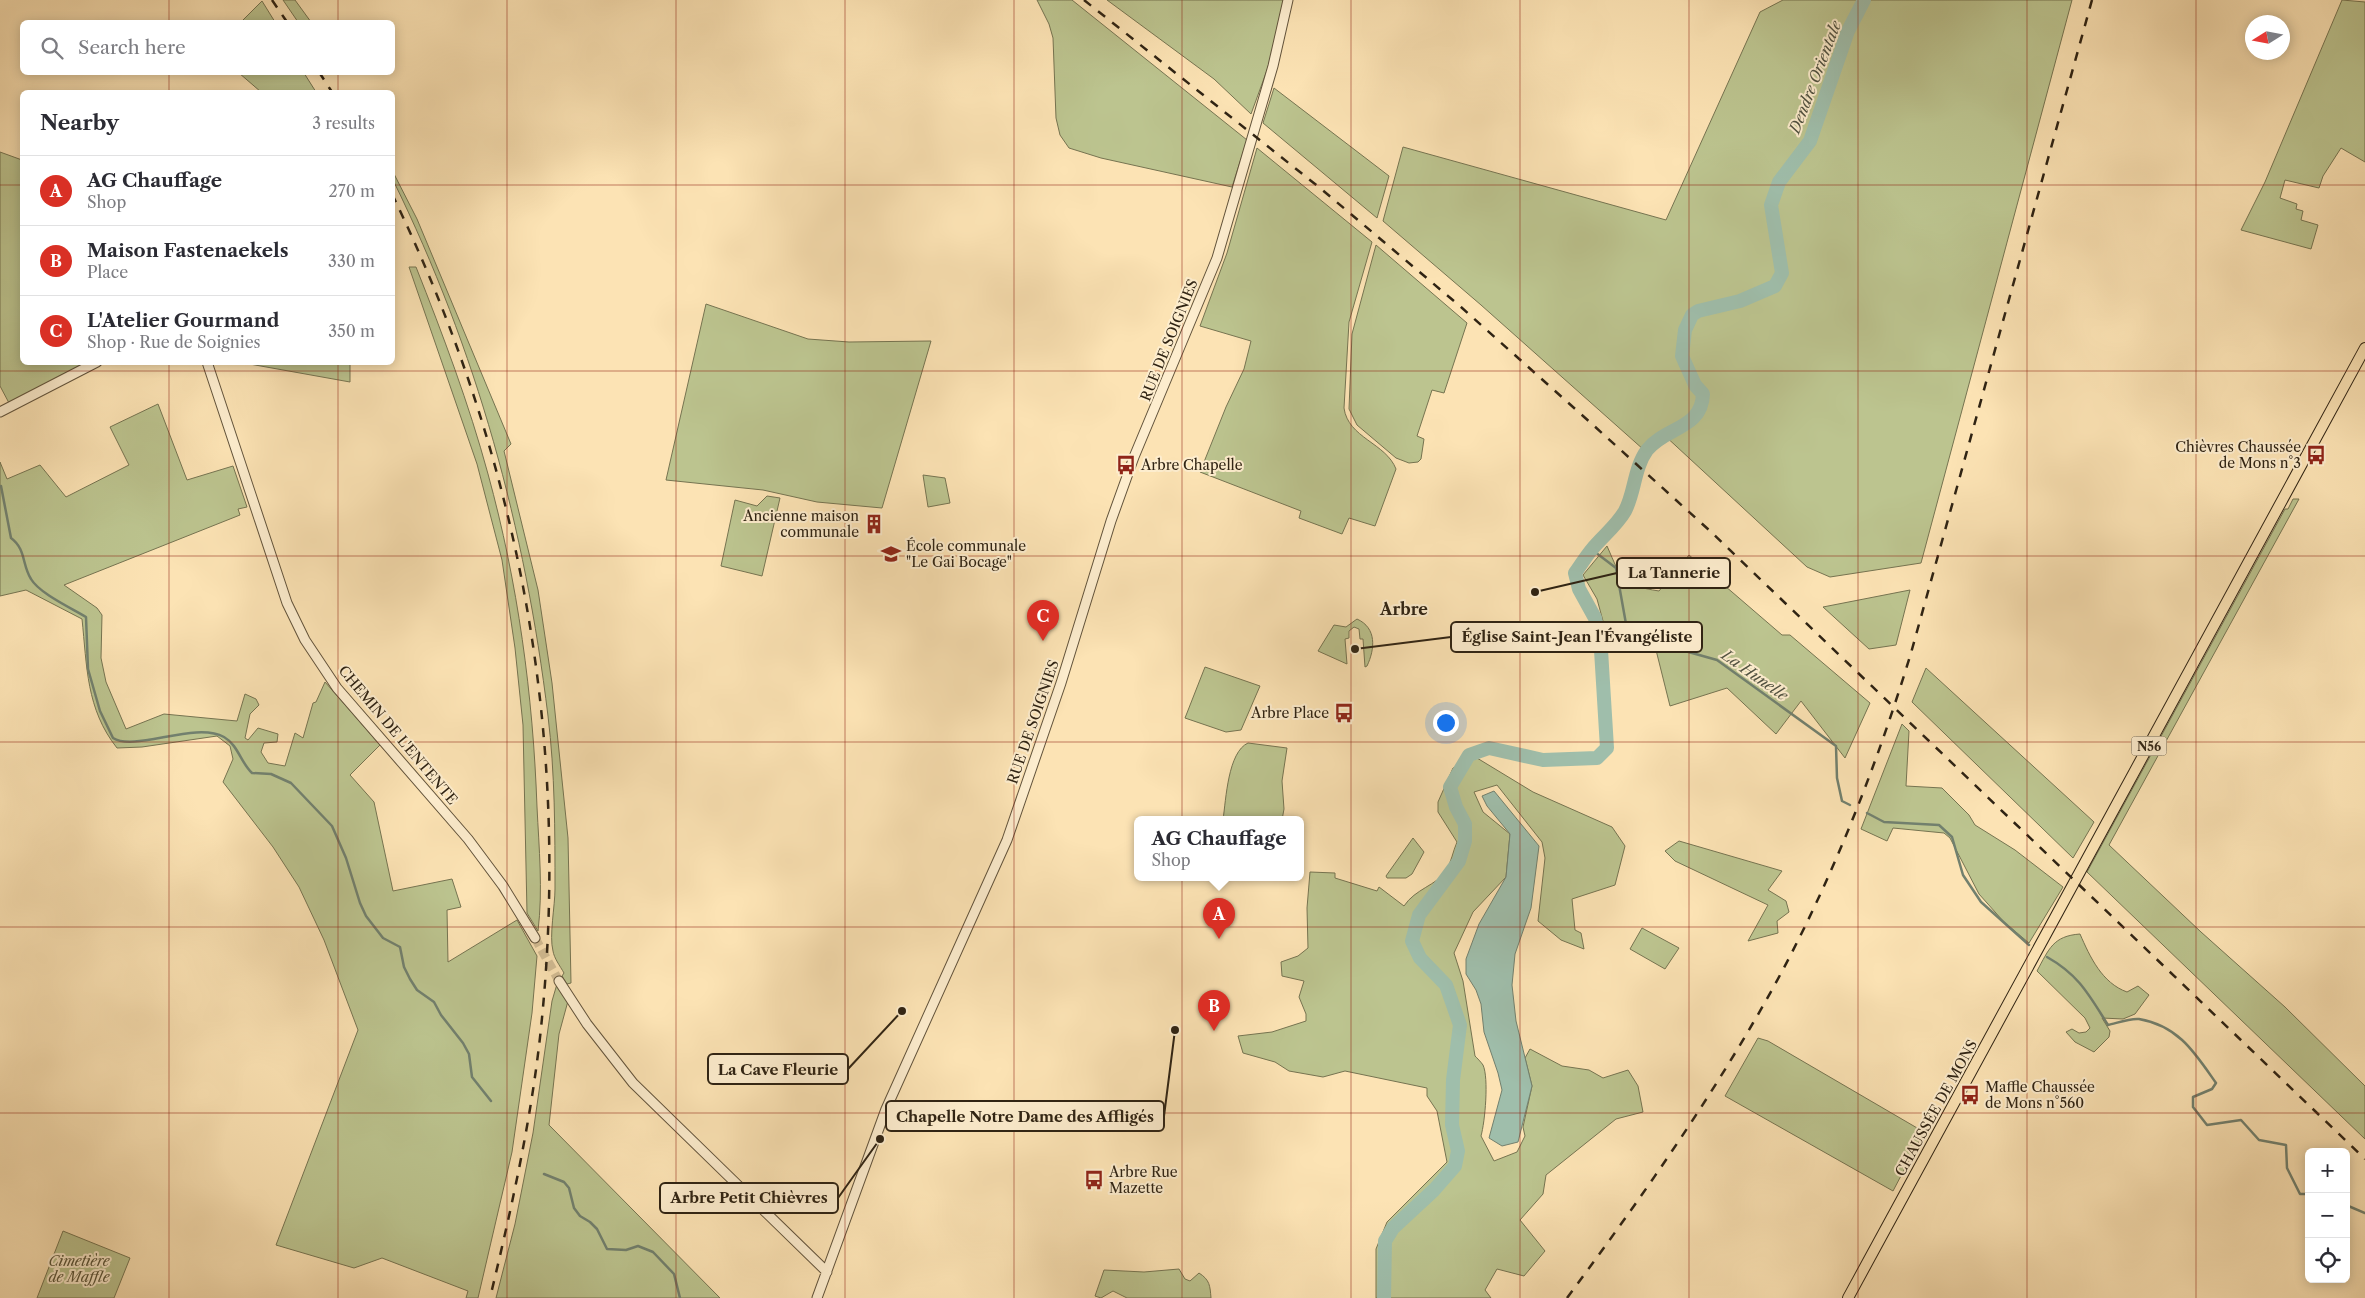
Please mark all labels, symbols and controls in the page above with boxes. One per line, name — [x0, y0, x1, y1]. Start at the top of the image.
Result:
north arrow — [2245, 15, 2290, 60]
water label: Dendre Orientale — [1784, 17, 1845, 137]
search box — [20, 20, 395, 75]
icon: search — [38, 34, 66, 62]
text: Search here — [78, 36, 186, 59]
text: Nearby — [40, 110, 119, 135]
text: 3 results — [312, 113, 375, 133]
text: AG Chauffage — [87, 169, 222, 192]
text: A — [50, 181, 62, 201]
text: 270 m — [329, 181, 375, 201]
text: Shop — [87, 192, 126, 212]
text: Maison Fastenaekels — [87, 239, 289, 262]
text: B — [50, 251, 62, 271]
text: 330 m — [328, 251, 375, 271]
text: Place — [87, 262, 128, 282]
street label: RUE DE SOIGNIES — [1136, 276, 1202, 404]
text: L'Atelier Gourmand — [87, 309, 279, 332]
text: C — [50, 321, 62, 341]
text: 350 m — [328, 321, 375, 341]
text: Shop · Rue de Soignies — [87, 332, 261, 352]
place label: Chièvres Chaussée de Mons n°3 — [2175, 438, 2301, 472]
bus stop icon: Chièvres Chaussée de Mons n°3 — [2305, 444, 2327, 466]
bus stop icon: Arbre Chapelle — [1115, 454, 1137, 476]
place label: Arbre Chapelle — [1140, 456, 1243, 474]
place label: Ancienne maison communale — [742, 507, 859, 541]
building icon: Ancienne maison communale — [863, 513, 885, 535]
place label: École communale "Le Gai Bocage" — [906, 537, 1026, 571]
school or university icon: École communale "Le Gai Bocage" — [880, 543, 902, 565]
callout: La Tannerie — [1617, 558, 1730, 588]
text: La Tannerie — [1628, 563, 1720, 582]
district label: Arbre — [1379, 599, 1428, 619]
pin: C — [1027, 600, 1059, 641]
callout: Église Saint-Jean l'Évangéliste — [1451, 622, 1702, 652]
text: Église Saint-Jean l'Évangéliste — [1462, 627, 1692, 646]
water label: La Hunelle — [1717, 645, 1792, 705]
street label: RUE DE SOIGNIES — [1003, 658, 1063, 786]
street label: CHEMIN DE L'ENTENTE — [335, 662, 461, 808]
bus stop icon: Arbre Place — [1333, 702, 1355, 724]
place label: Arbre Place — [1250, 704, 1329, 722]
your location — [1433, 710, 1459, 736]
road number: N56 — [2132, 736, 2166, 756]
popup — [1134, 816, 1304, 881]
text: AG Chauffage — [1151, 827, 1287, 850]
text: Shop — [1151, 850, 1191, 870]
pin: A — [1203, 898, 1235, 939]
pin: B — [1198, 990, 1230, 1031]
street label: CHAUSSÉE DE MONS — [1891, 1037, 1981, 1179]
callout: La Cave Fleurie — [708, 1054, 848, 1084]
text: La Cave Fleurie — [718, 1060, 838, 1079]
place label: Maffle Chaussée de Mons n°560 — [1985, 1078, 2095, 1112]
bus stop icon: Maffle Chaussée de Mons n°560 — [1959, 1084, 1981, 1106]
callout: Chapelle Notre Dame des Affligés — [886, 1101, 1164, 1131]
text: Chapelle Notre Dame des Affligés — [896, 1107, 1154, 1126]
map controls — [2305, 1148, 2350, 1283]
button: + — [2305, 1148, 2350, 1193]
place label: Arbre Rue Mazette — [1108, 1163, 1178, 1197]
bus stop icon: Arbre Rue Mazette — [1083, 1169, 1105, 1191]
callout: Arbre Petit Chièvres — [660, 1183, 838, 1213]
text: Arbre Petit Chièvres — [669, 1188, 828, 1207]
button: − — [2305, 1193, 2350, 1238]
button: locate — [2305, 1238, 2350, 1283]
park label: Cimetière de Maffle — [49, 1252, 111, 1286]

